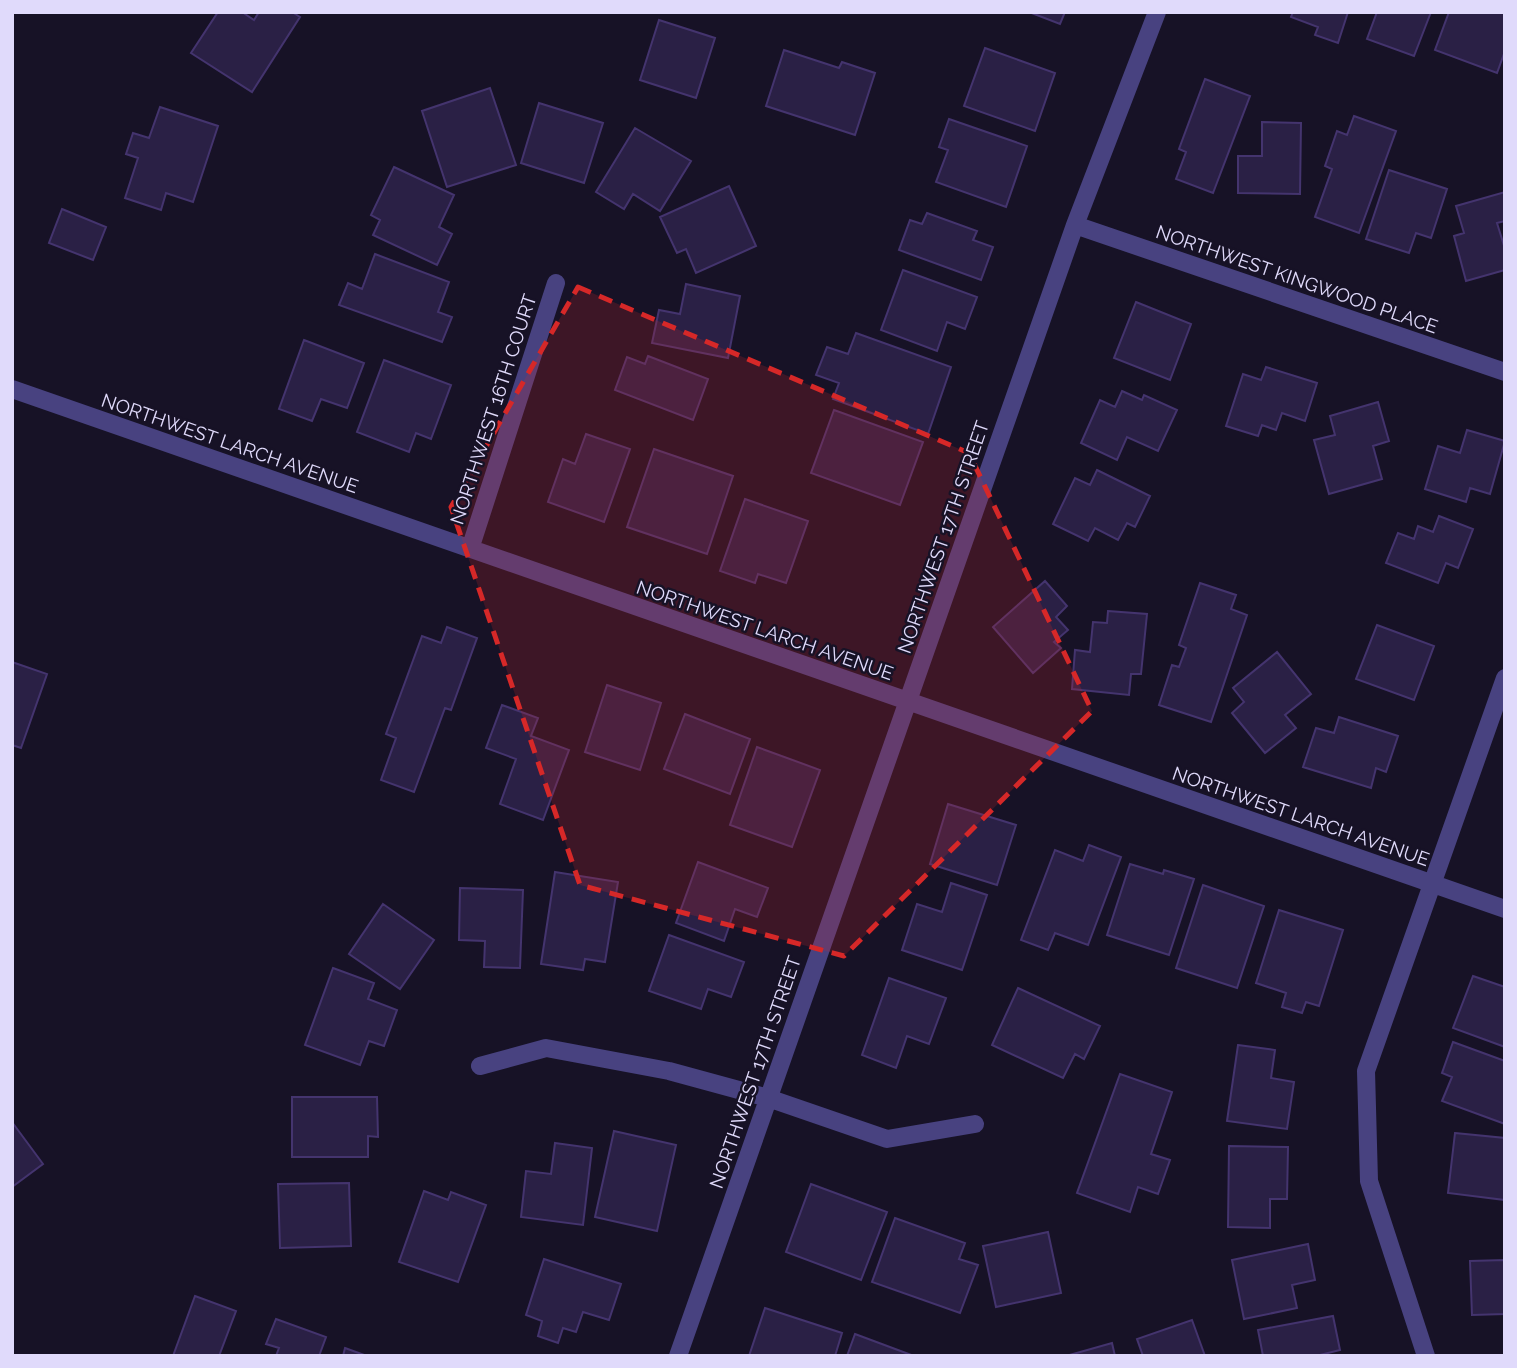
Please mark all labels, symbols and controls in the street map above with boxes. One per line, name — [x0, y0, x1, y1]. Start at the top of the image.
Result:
street label: NORTHWEST KINGWOOD PLACE — [1153, 220, 1441, 338]
street label: NORTHWEST 16TH COURT — [445, 291, 541, 527]
street label: NORTHWEST LARCH AVENUE — [99, 389, 361, 497]
street label: NORTHWEST 17TH STREET — [893, 418, 993, 656]
street label: NORTHWEST LARCH AVENUE — [634, 576, 896, 684]
street label: NORTHWEST LARCH AVENUE — [1170, 762, 1432, 870]
street label: NORTHWEST 17TH STREET — [705, 953, 805, 1191]

